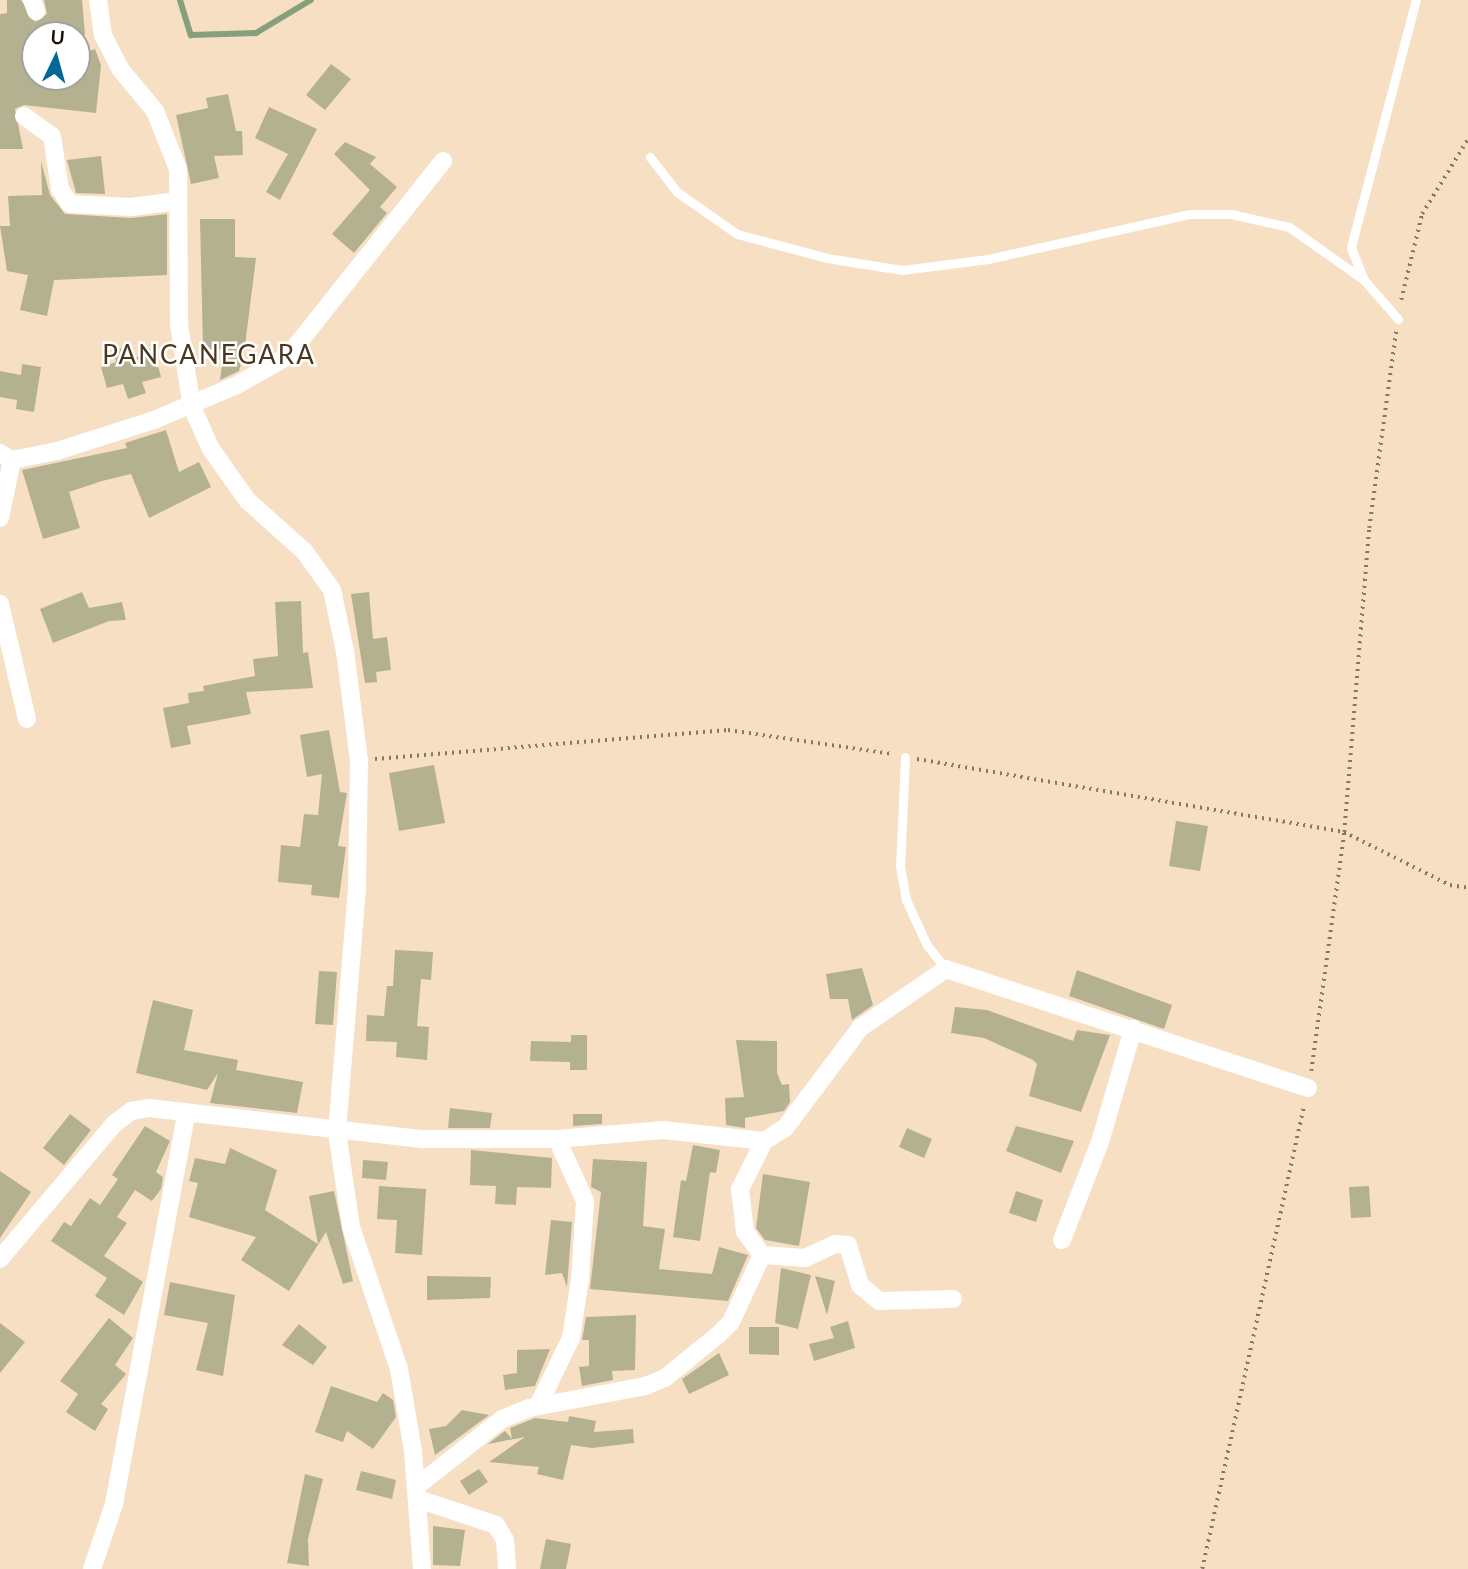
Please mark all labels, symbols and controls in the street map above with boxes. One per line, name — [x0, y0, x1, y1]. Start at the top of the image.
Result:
north arrow — [21, 21, 91, 91]
text: U — [50, 25, 66, 49]
district label: PANCANEGARA — [104, 339, 314, 371]

